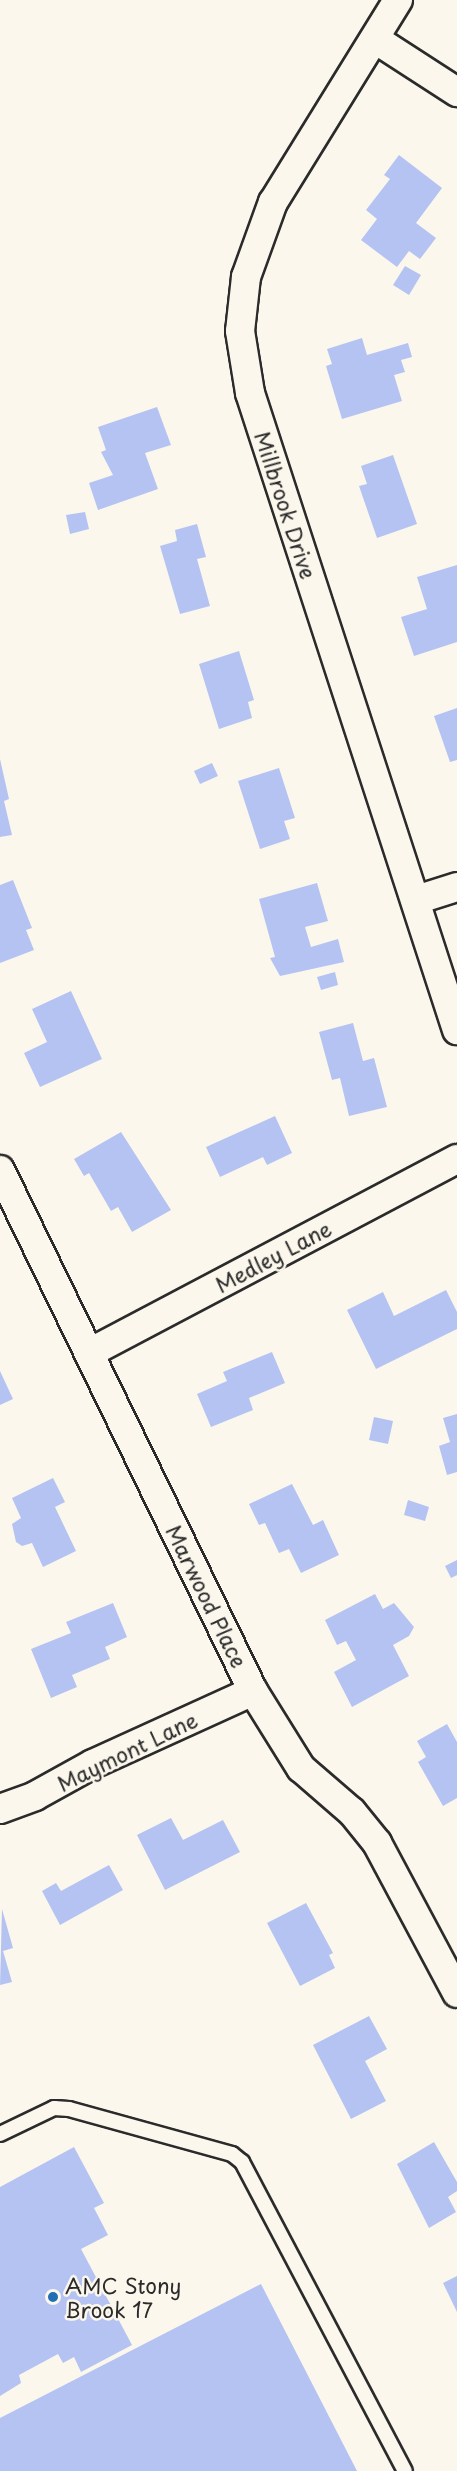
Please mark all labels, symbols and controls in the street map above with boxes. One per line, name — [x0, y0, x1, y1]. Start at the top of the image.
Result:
street label: Millbrook Drive — [250, 427, 322, 583]
street label: Medley Lane — [210, 1215, 336, 1297]
street label: Marwood Place — [161, 1520, 253, 1672]
street label: Maymont Lane — [53, 1706, 201, 1796]
place label: AMC Stony Brook 17 — [65, 2272, 181, 2322]
marker: AMC Stony Brook 17 — [46, 2290, 60, 2304]

